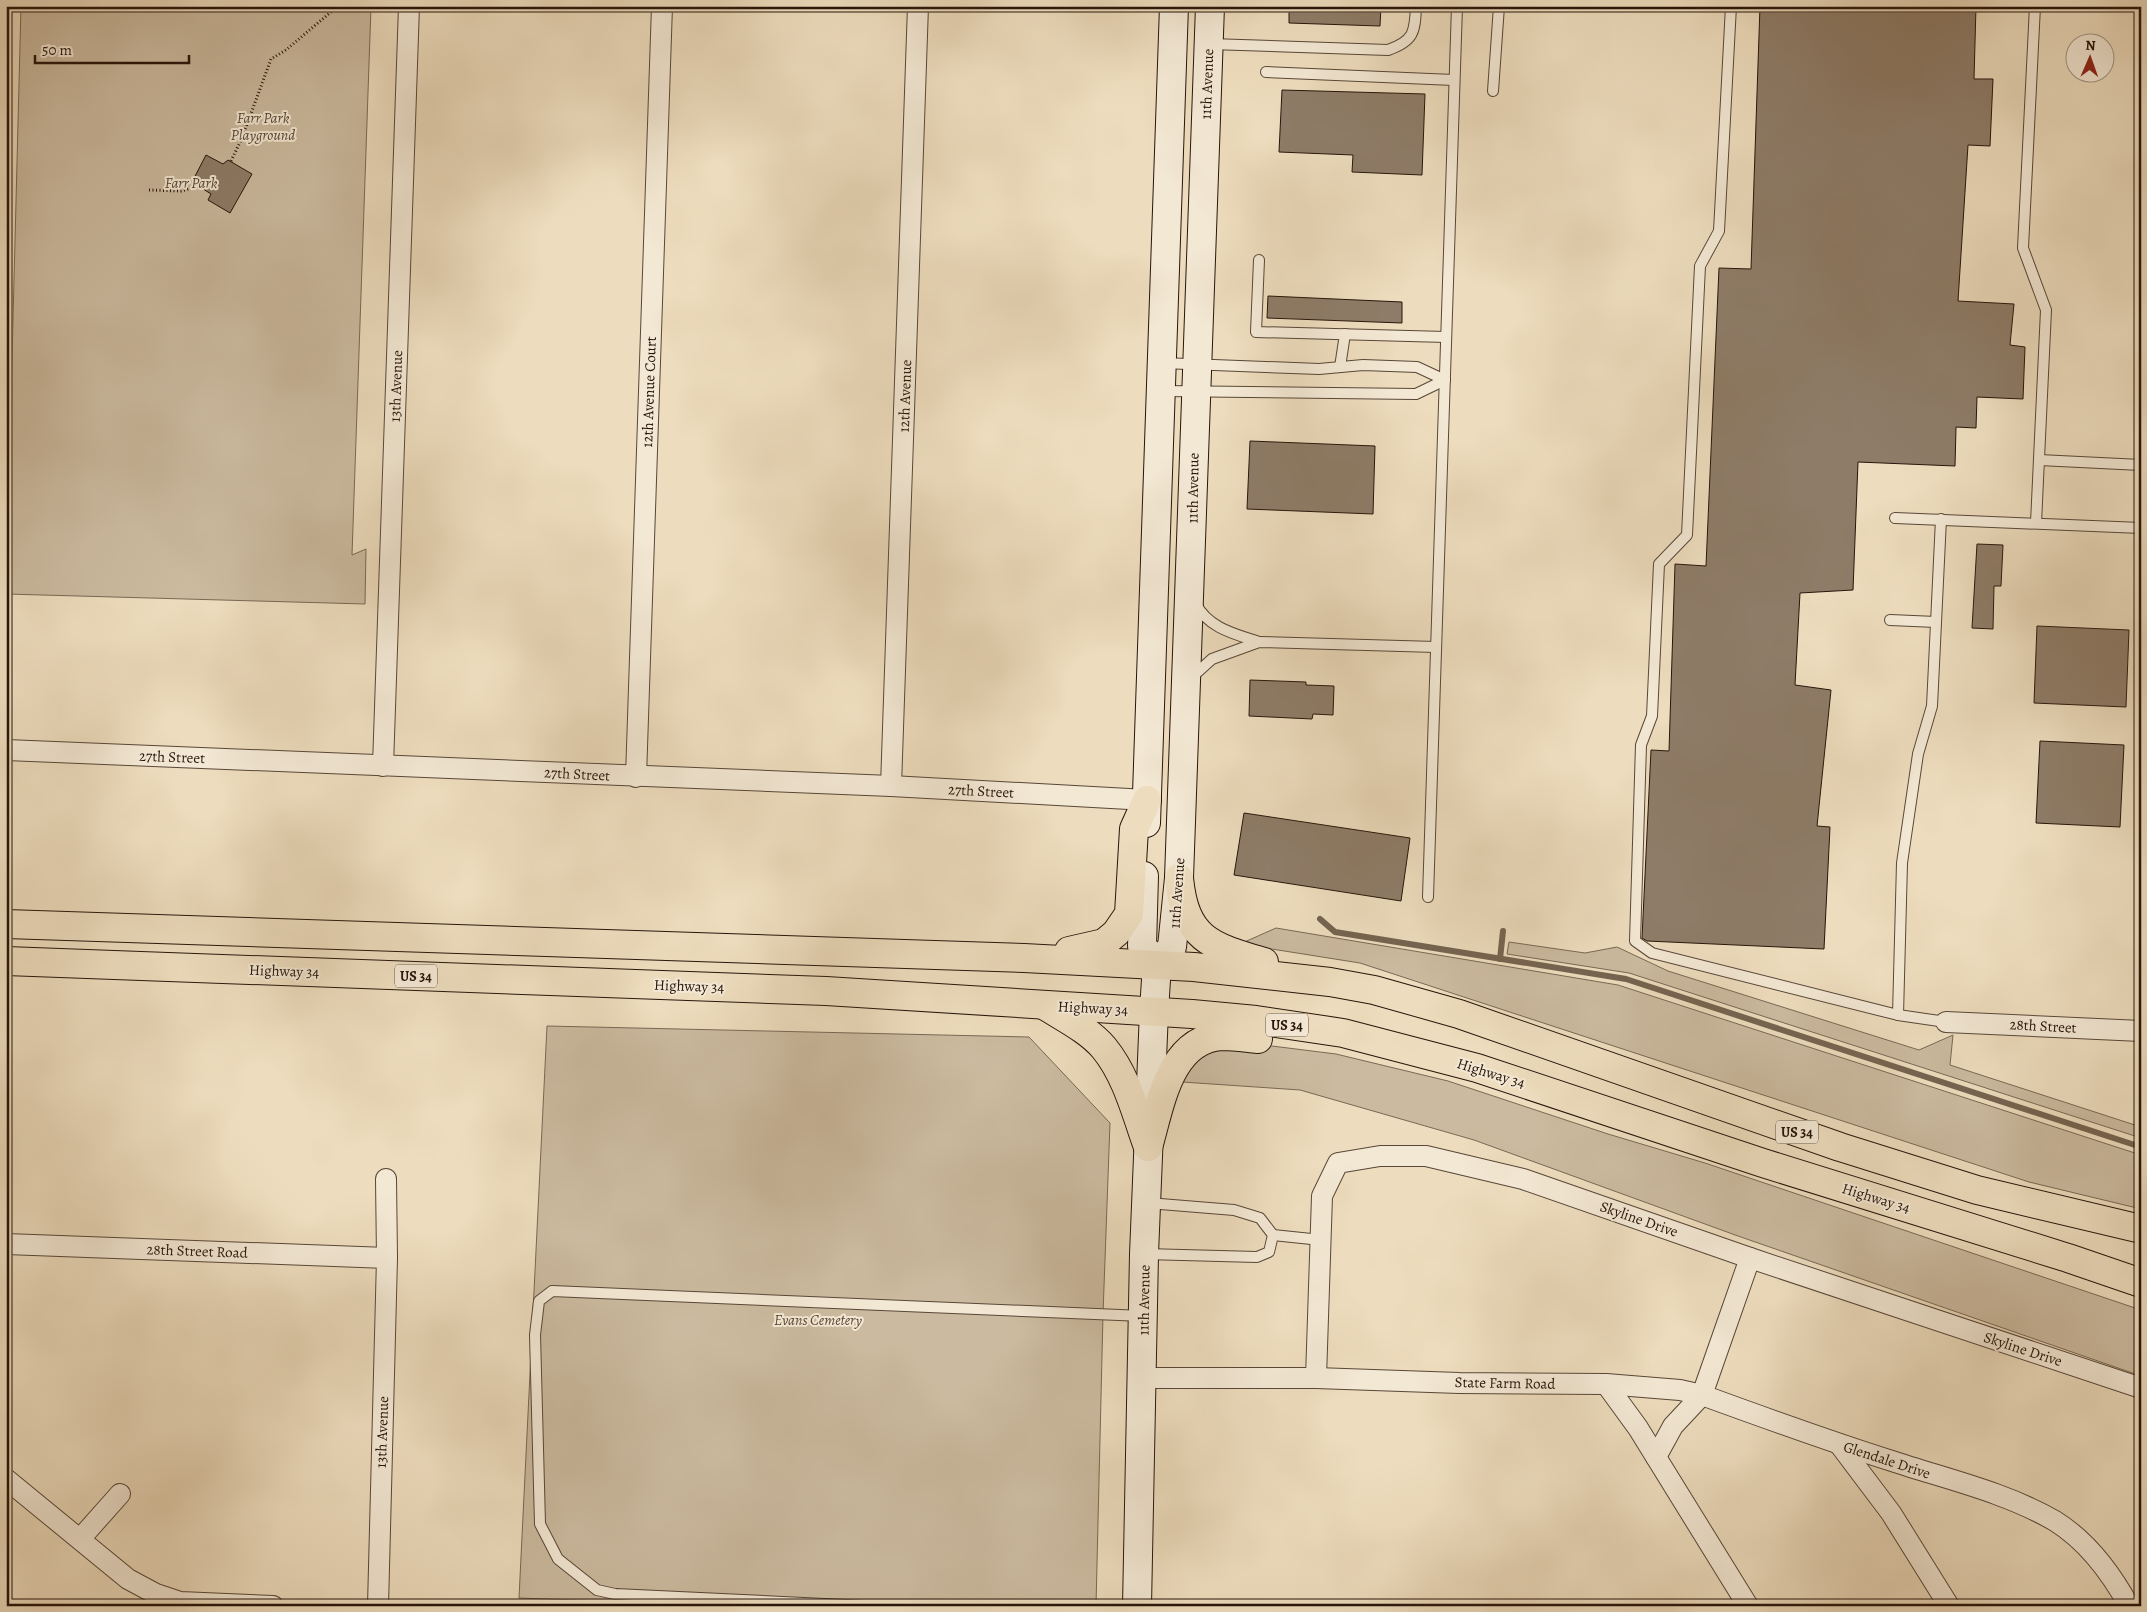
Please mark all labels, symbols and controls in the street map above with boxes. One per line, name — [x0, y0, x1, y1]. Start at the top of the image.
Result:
scale bar — [35, 32, 189, 64]
north arrow — [2064, 32, 2114, 82]
text: N — [2085, 36, 2096, 55]
text: 50 m — [42, 40, 72, 60]
street label: 11th Avenue — [1196, 48, 1218, 120]
park label: Farr Park Playground — [231, 108, 295, 145]
park label: Farr Park — [165, 173, 218, 193]
street label: 12th Avenue Court — [637, 336, 661, 448]
street label: 13th Avenue — [385, 349, 407, 422]
street label: 12th Avenue — [894, 359, 916, 433]
street label: 11th Avenue — [1182, 452, 1204, 524]
street label: 27th Street — [139, 746, 205, 768]
street label: 27th Street — [543, 762, 611, 786]
street label: 27th Street — [947, 779, 1015, 803]
street label: 11th Avenue — [1165, 857, 1189, 929]
street label: Highway 34 — [248, 960, 320, 982]
road number: US 34 — [395, 964, 437, 988]
street label: Highway 34 — [653, 975, 725, 997]
street label: Highway 34 — [1057, 996, 1129, 1020]
road number: US 34 — [1266, 1014, 1308, 1036]
street label: 28th Street — [2009, 1014, 2077, 1038]
street label: Highway 34 — [1454, 1053, 1528, 1093]
road number: US 34 — [1776, 1120, 1818, 1144]
street label: Highway 34 — [1839, 1178, 1913, 1218]
street label: Skyline Drive — [1597, 1196, 1681, 1242]
street label: 28th Street Road — [146, 1239, 249, 1263]
street label: 11th Avenue — [1133, 1264, 1155, 1336]
park label: Evans Cemetery — [774, 1310, 862, 1330]
street label: Skyline Drive — [1981, 1327, 2065, 1371]
street label: State Farm Road — [1454, 1372, 1557, 1394]
street label: 13th Avenue — [371, 1395, 393, 1468]
street label: Glendale Drive — [1841, 1437, 1933, 1484]

